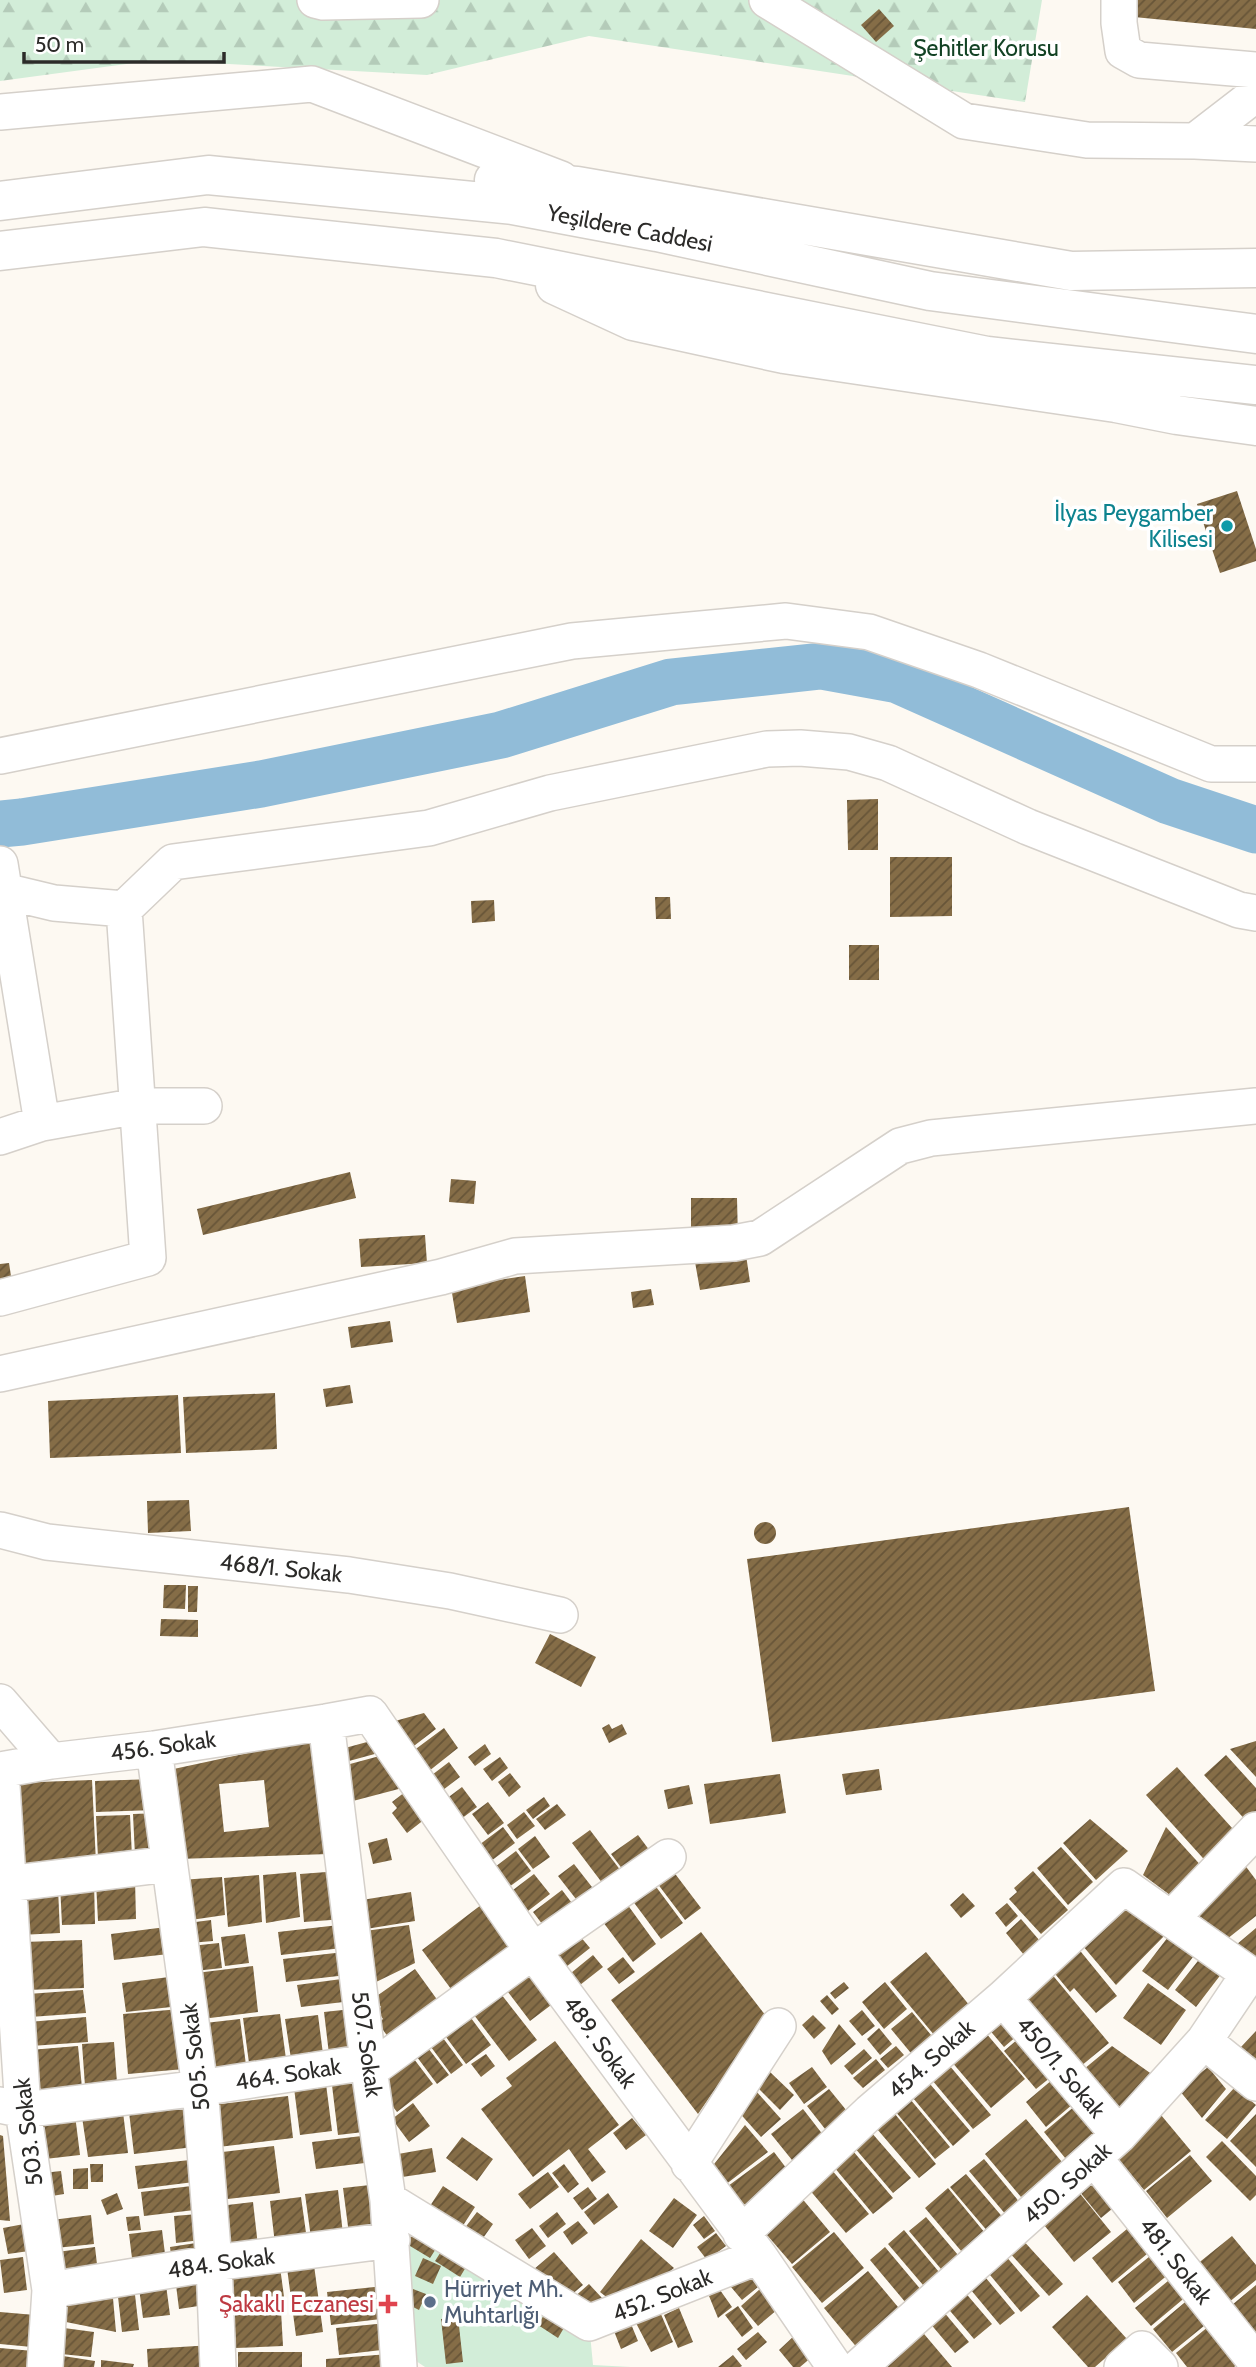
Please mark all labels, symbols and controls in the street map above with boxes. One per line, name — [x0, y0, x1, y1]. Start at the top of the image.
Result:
scale bar — [24, 21, 224, 65]
text: 50 m — [35, 32, 84, 57]
park label: Şehitler Korusu — [913, 34, 1059, 62]
street label: Yeşildere Caddesi — [544, 198, 715, 258]
place label: İlyas Peygamber Kilisesi — [1054, 499, 1214, 553]
marker: İlyas Peygamber Kilisesi — [1219, 518, 1235, 534]
street label: 468/1. Sokak — [218, 1548, 344, 1588]
street label: 456. Sokak — [108, 1725, 218, 1767]
street label: 507. Sokak — [346, 1989, 388, 2099]
street label: 489. Sokak — [557, 1990, 643, 2094]
street label: 505. Sokak — [174, 2001, 216, 2113]
street label: 450/1. Sokak — [1010, 2011, 1112, 2124]
street label: 454. Sokak — [882, 2013, 981, 2104]
street label: 464. Sokak — [233, 2052, 344, 2096]
street label: 503. Sokak — [7, 2076, 49, 2188]
street label: 450. Sokak — [1017, 2136, 1117, 2230]
street label: 481. Sokak — [1133, 2212, 1219, 2310]
street label: 484. Sokak — [166, 2242, 277, 2284]
street label: 452. Sokak — [608, 2262, 717, 2328]
place label: Hürriyet Mh. Muhtarlığı — [444, 2275, 563, 2329]
place label: Şakaklı Eczanesi — [219, 2290, 374, 2318]
marker: Hürriyet Mh. Muhtarlığı — [422, 2294, 438, 2310]
marker: Şakaklı Eczanesi — [380, 2296, 396, 2312]

